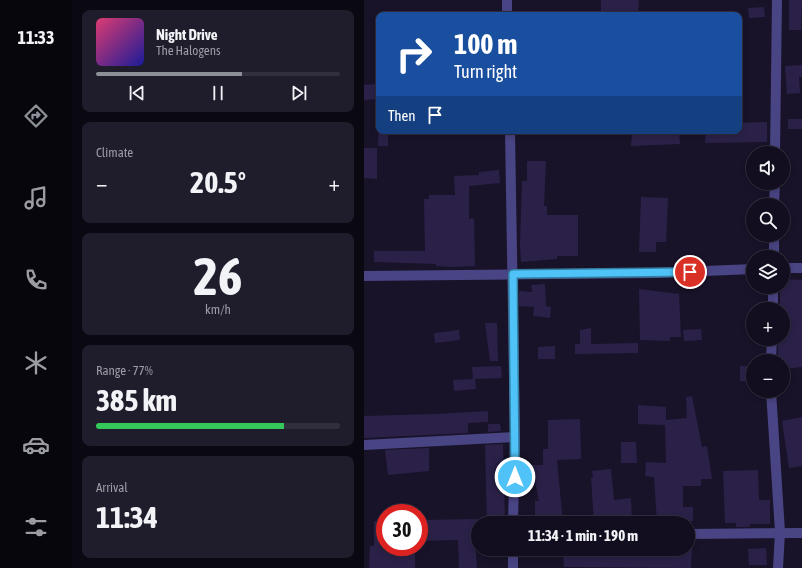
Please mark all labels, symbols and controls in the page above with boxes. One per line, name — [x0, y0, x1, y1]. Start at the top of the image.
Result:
text: Night Drive — [156, 26, 218, 43]
text: 11:33 — [17, 27, 55, 48]
icon: right — [388, 28, 440, 80]
text: 100 m — [454, 28, 517, 60]
text: The Halogens — [156, 43, 221, 58]
text: Turn right — [454, 61, 517, 82]
icon: previous — [126, 82, 148, 104]
icon: pause — [207, 82, 229, 104]
icon: next — [288, 82, 310, 104]
icon: directions — [22, 102, 50, 130]
icon: arrive — [424, 104, 446, 126]
text: Then — [388, 107, 416, 124]
text: Climate — [96, 145, 133, 160]
map controls — [746, 146, 790, 398]
button: sound — [746, 146, 790, 190]
text: 20.5° — [190, 165, 246, 199]
text: − — [96, 170, 107, 196]
text: + — [329, 170, 340, 196]
icon: music — [22, 184, 50, 212]
button: search — [746, 198, 790, 242]
text: 26 — [194, 246, 242, 306]
button: layers — [746, 250, 790, 294]
pin — [673, 255, 707, 289]
icon: arrive — [679, 261, 701, 283]
icon: phone — [22, 266, 50, 294]
text: km/h — [205, 302, 231, 317]
button: + — [746, 302, 790, 346]
icon: climate — [22, 349, 50, 377]
button: − — [746, 354, 790, 398]
text: Range · 77% — [96, 363, 153, 378]
text: 385 km — [96, 383, 177, 417]
icon: car — [22, 431, 50, 459]
position arrow — [494, 456, 536, 498]
text: Arrival — [96, 480, 128, 495]
text: 11:34 — [96, 500, 158, 534]
speed limit sign: 30 — [376, 504, 428, 556]
icon: filters — [22, 513, 50, 541]
text: 11:34 · 1 min · 190 m — [528, 527, 638, 544]

